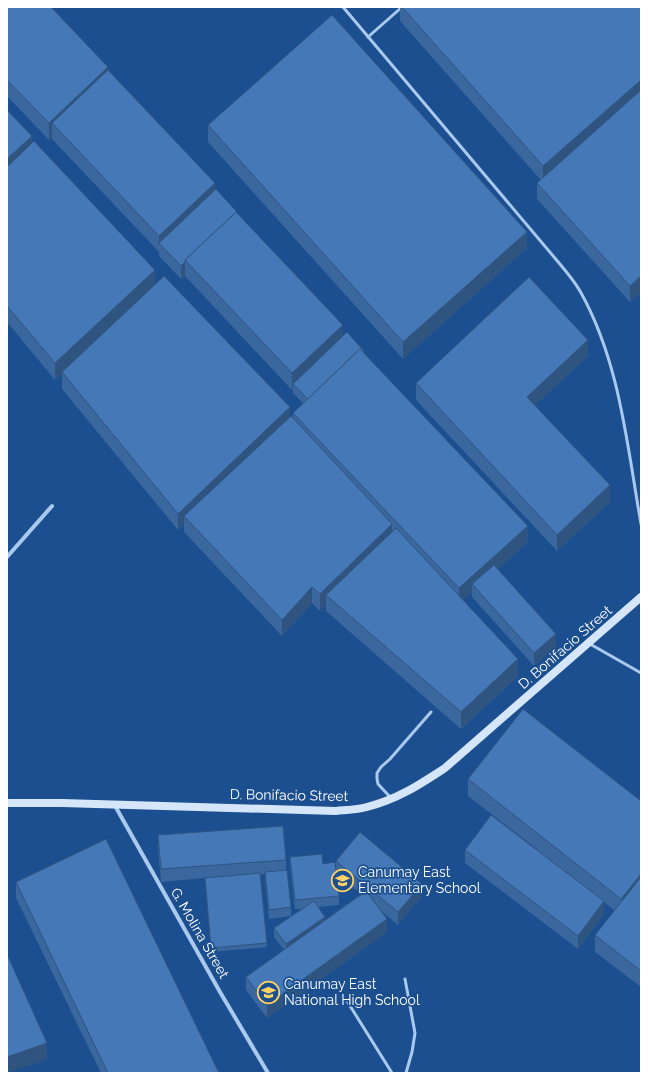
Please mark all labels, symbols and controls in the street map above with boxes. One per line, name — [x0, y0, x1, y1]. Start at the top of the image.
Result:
street label: D. Bonifacio Street — [515, 602, 615, 692]
street label: D. Bonifacio Street — [230, 786, 349, 804]
place label: Canumay East Elementary School — [358, 864, 481, 896]
school or university icon: Canumay East Elementary School — [330, 867, 356, 893]
street label: G. Molina Street — [168, 885, 233, 981]
place label: Canumay East National High School — [284, 976, 420, 1008]
school or university icon: Canumay East National High School — [255, 979, 281, 1005]

